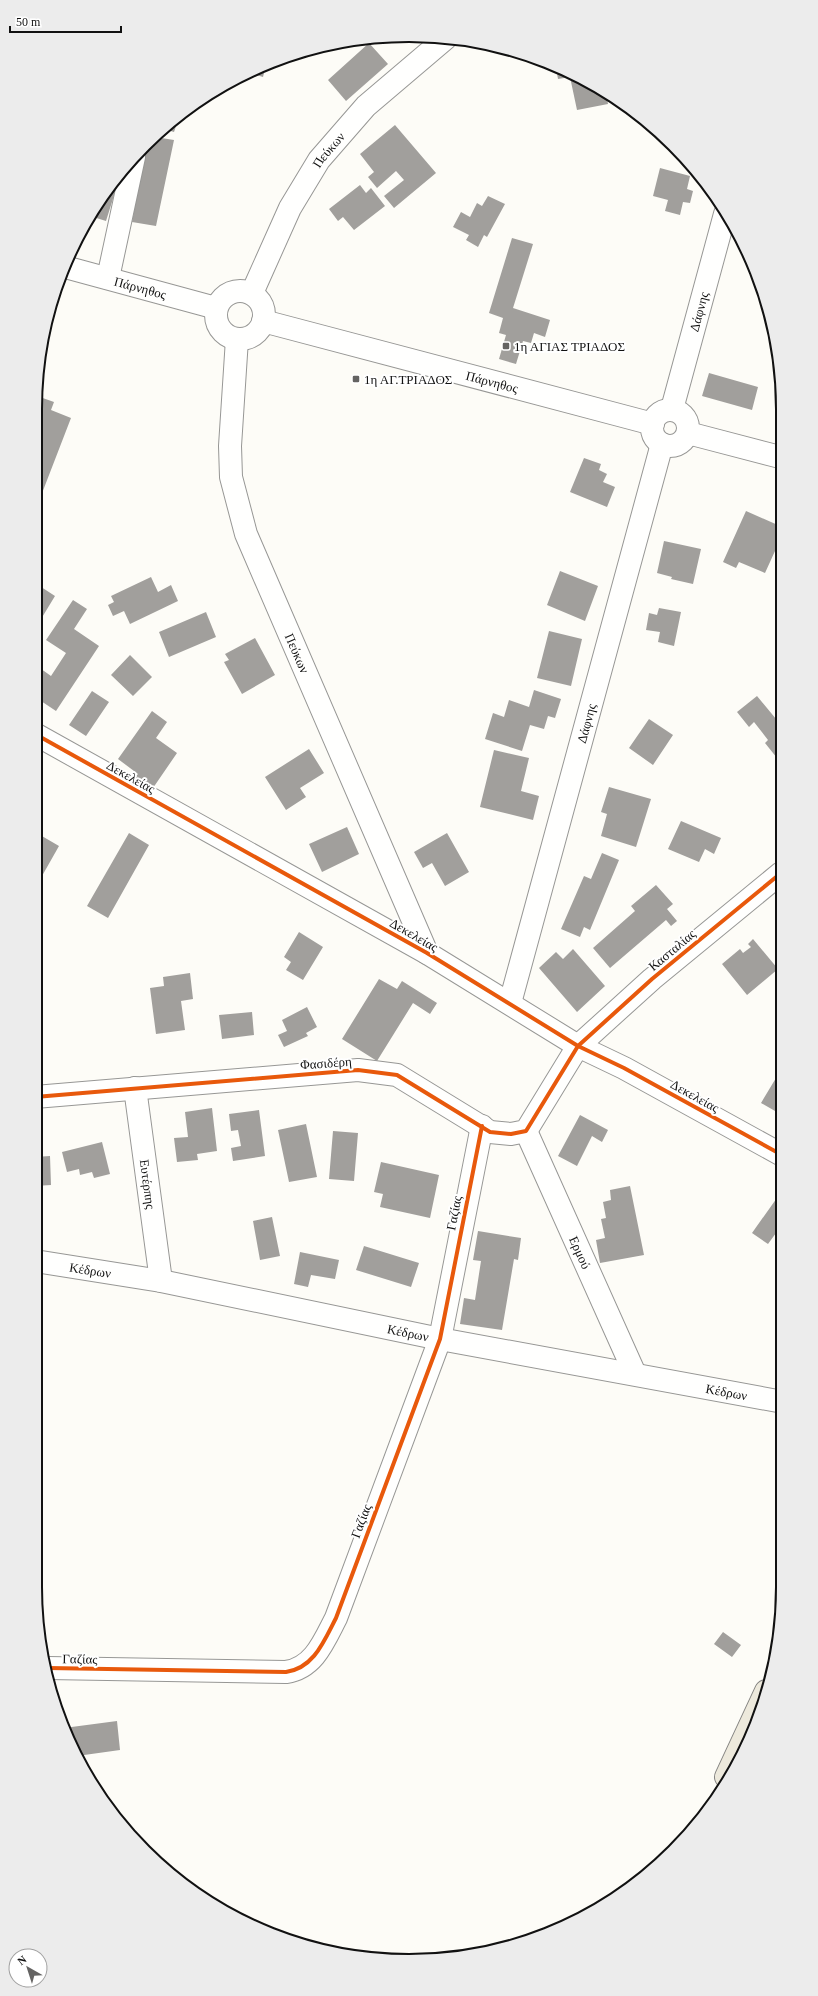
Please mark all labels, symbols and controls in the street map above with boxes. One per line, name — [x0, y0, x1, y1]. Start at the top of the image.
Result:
scale bar — [10, 8, 121, 34]
text: 50 m — [16, 15, 41, 29]
street label: Πεύκων — [309, 129, 348, 170]
street label: Πάρνηθος — [113, 273, 169, 302]
street label: Δάφνης — [686, 289, 711, 333]
place label: 1η ΑΓΙΑΣ ΤΡΙΑΔΟΣ — [514, 339, 625, 354]
marker: 1η ΑΓΙΑΣ ΤΡΙΑΔΟΣ — [501, 341, 511, 351]
street label: Πάρνηθος — [464, 367, 521, 396]
place label: 1η ΑΓ.ΤΡΙΑΔΟΣ — [364, 372, 452, 387]
marker: 1η ΑΓ.ΤΡΙΑΔΟΣ — [351, 374, 361, 384]
street label: Πεύκων — [282, 631, 313, 676]
street label: Δάφνης — [574, 701, 599, 745]
street label: Δεκελείας — [104, 758, 159, 797]
street label: Δεκελείας — [387, 915, 441, 955]
street label: Κασταλίας — [646, 926, 699, 974]
street label: Φασιδέρη — [300, 1054, 352, 1072]
street label: Δεκελείας — [668, 1077, 723, 1116]
street label: Ευτέρπης — [137, 1158, 159, 1211]
street label: Γαζίας — [443, 1193, 465, 1232]
street label: Ερμού — [567, 1234, 594, 1271]
street label: Κέδρων — [68, 1259, 112, 1280]
street label: Κέδρων — [386, 1321, 430, 1344]
street label: Κέδρων — [705, 1380, 749, 1403]
street label: Γαζίας — [348, 1501, 375, 1540]
street label: Γαζίας — [62, 1651, 99, 1667]
north arrow — [8, 1948, 48, 1988]
text: N — [15, 1953, 29, 1967]

